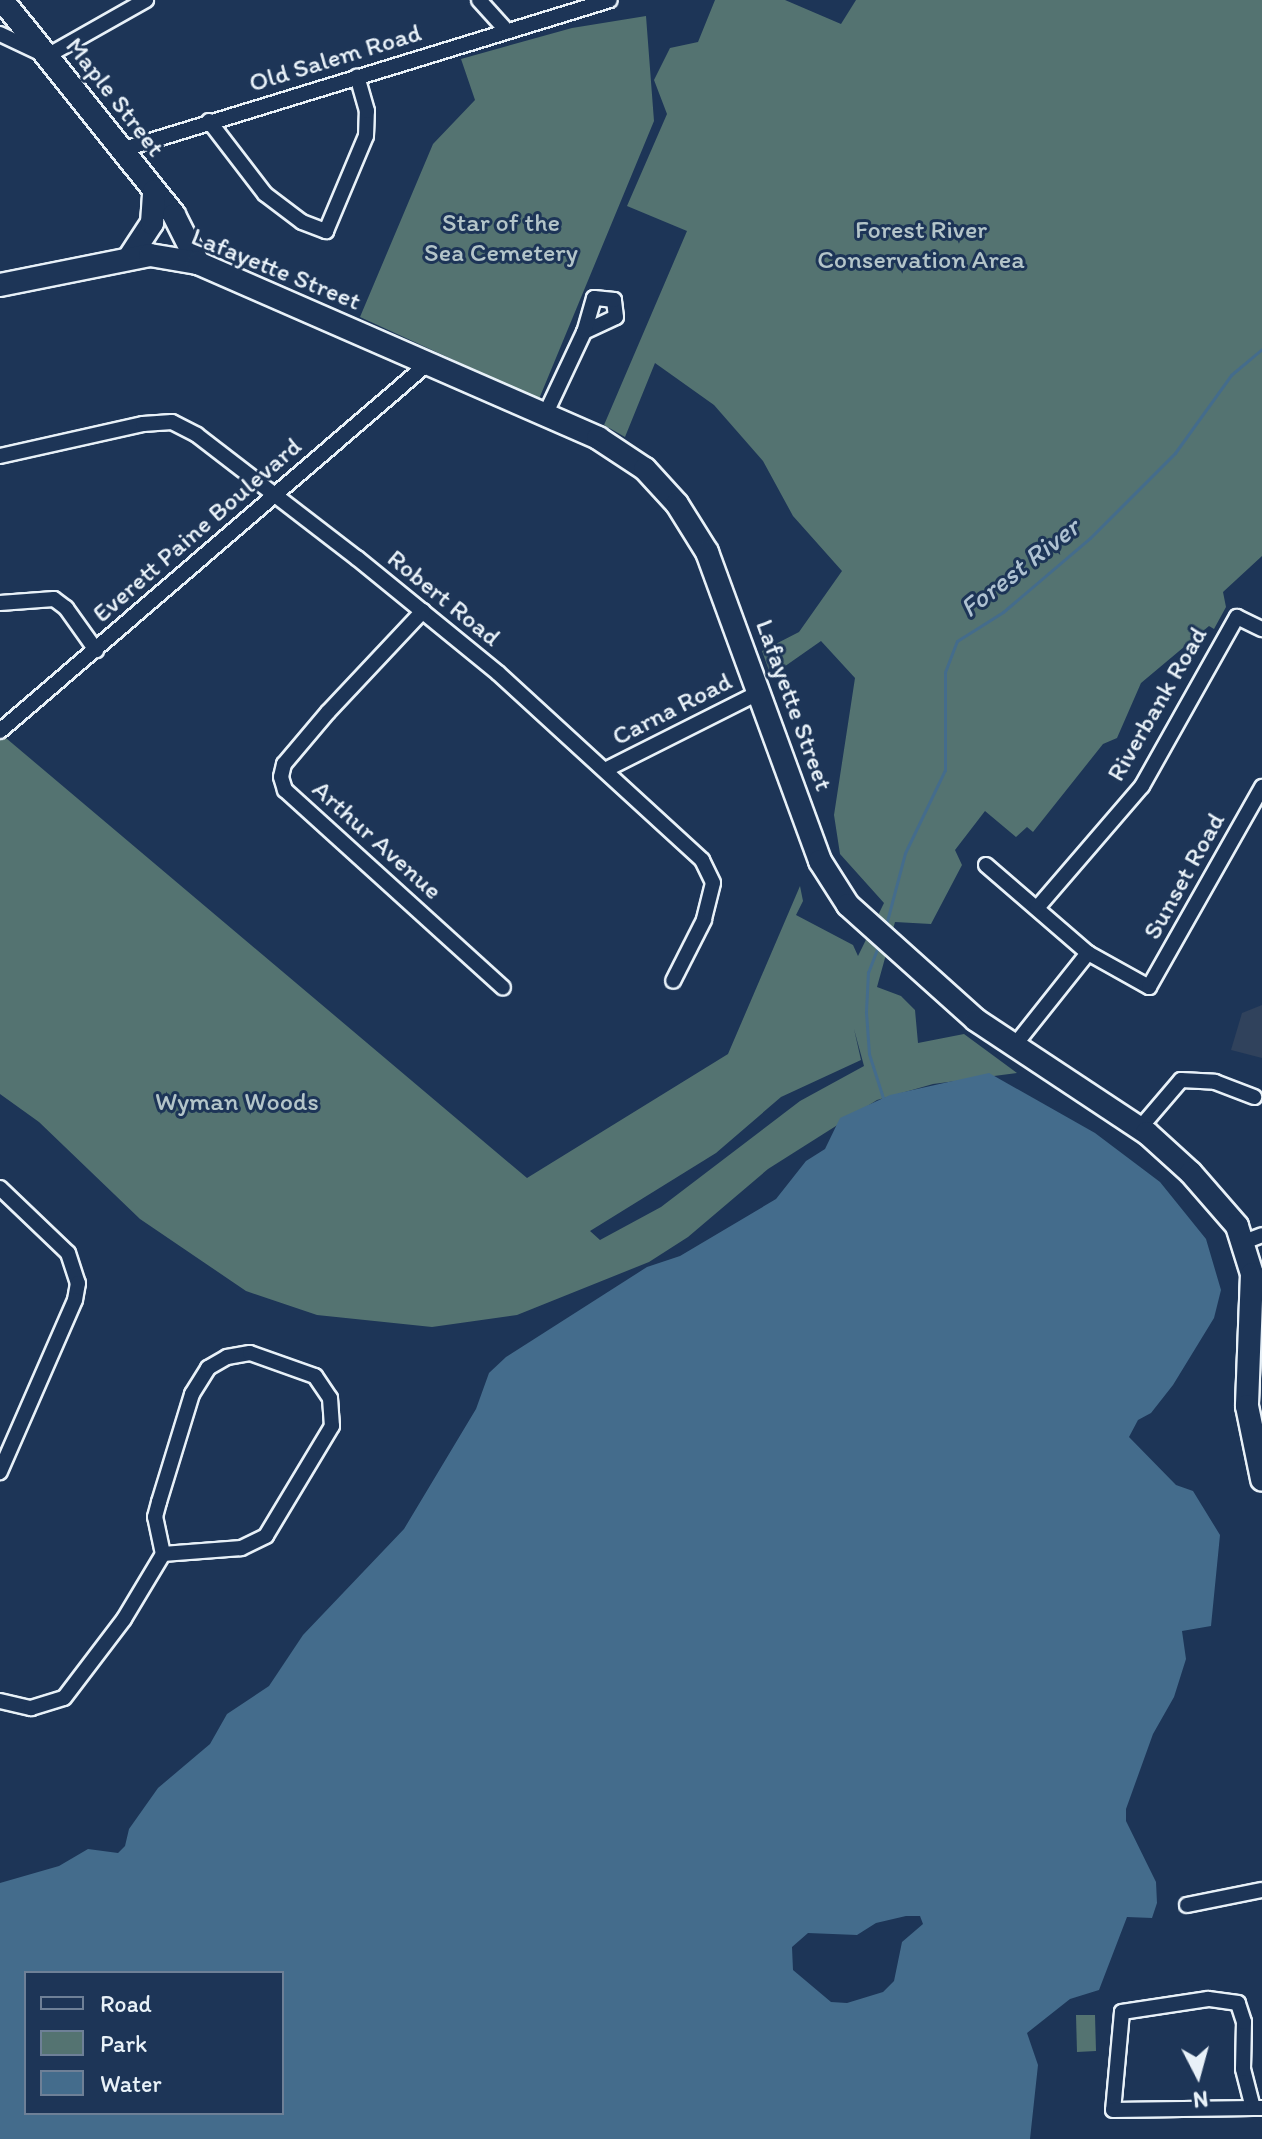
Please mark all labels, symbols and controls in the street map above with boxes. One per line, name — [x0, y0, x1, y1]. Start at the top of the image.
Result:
street label: Old Salem Road — [246, 17, 424, 99]
street label: Maple Street — [59, 31, 171, 163]
park label: Star of the Sea Cemetery — [424, 207, 578, 268]
park label: Forest River Conservation Area — [818, 214, 1024, 276]
street label: Lafayette Street — [187, 221, 365, 317]
street label: Everett Paine Boulevard — [86, 431, 308, 629]
water label: Forest River — [953, 510, 1085, 624]
street label: Robert Road — [381, 543, 507, 653]
street label: Lafayette Street — [749, 615, 839, 795]
street label: Riverbank Road — [1100, 621, 1214, 787]
street label: Carna Road — [607, 666, 737, 752]
street label: Arthur Avenue — [306, 774, 448, 906]
street label: Sunset Road — [1137, 808, 1231, 944]
park label: Wyman Woods — [155, 1086, 319, 1118]
legend — [24, 1971, 284, 2115]
text: Road — [100, 1989, 152, 2018]
text: Park — [100, 2029, 147, 2058]
north arrow — [1158, 2035, 1238, 2115]
text: Water — [100, 2069, 162, 2098]
text: N — [1192, 2085, 1209, 2114]

